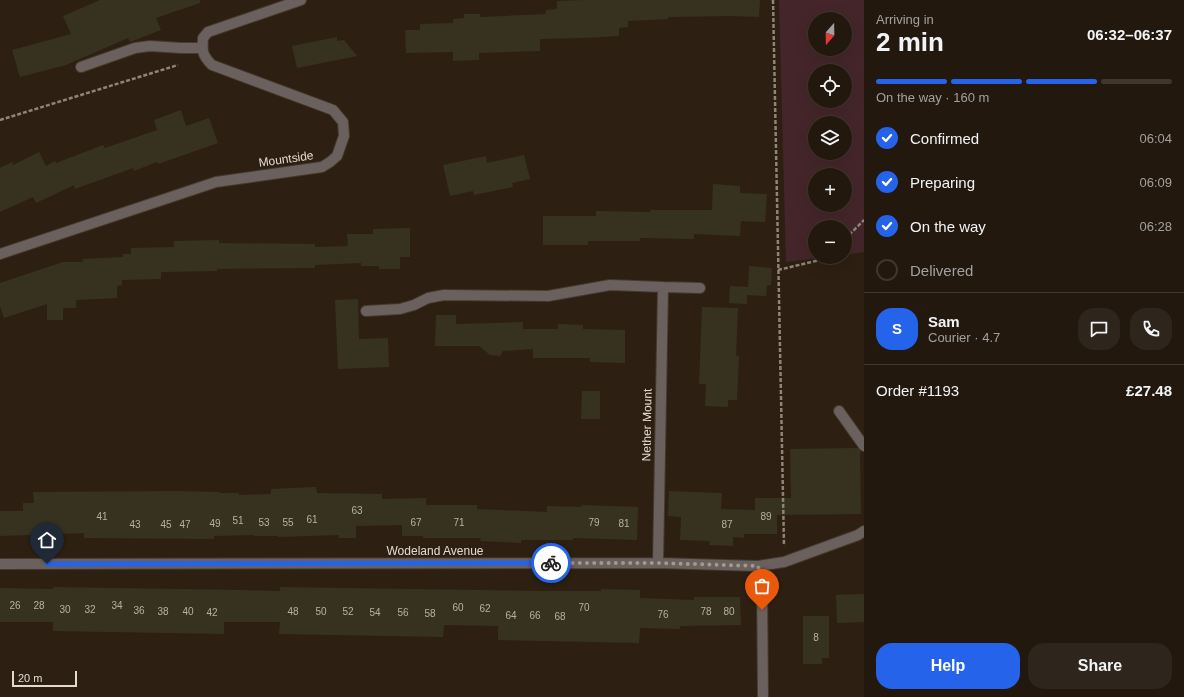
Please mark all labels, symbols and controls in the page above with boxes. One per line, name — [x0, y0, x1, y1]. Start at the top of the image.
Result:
north arrow — [808, 12, 852, 56]
map controls — [808, 12, 852, 264]
text: Arriving in — [876, 12, 934, 27]
text: 06:32–06:37 — [1087, 26, 1172, 43]
text: 2 min — [876, 27, 944, 57]
button: locate — [808, 64, 852, 108]
text: On the way · 160 m — [876, 90, 989, 105]
button: layers — [808, 116, 852, 160]
icon: check — [876, 127, 898, 149]
text: Confirmed — [910, 130, 979, 147]
text: 06:04 — [1139, 131, 1172, 146]
street label: Mountside — [258, 148, 315, 170]
button: + — [808, 168, 852, 212]
icon: check — [876, 171, 898, 193]
text: Preparing — [910, 174, 975, 191]
text: 06:09 — [1139, 175, 1172, 190]
icon: check — [876, 215, 898, 237]
text: On the way — [910, 218, 986, 235]
text: 06:28 — [1139, 219, 1172, 234]
button: − — [808, 220, 852, 264]
text: Delivered — [910, 262, 973, 279]
button: chat — [1078, 308, 1120, 350]
button: phone — [1130, 308, 1172, 350]
text: Sam — [928, 313, 960, 330]
text: S — [892, 320, 902, 337]
text: Courier · 4.7 — [928, 330, 1000, 345]
text: Order #1193 — [876, 382, 959, 399]
text: £27.48 — [1126, 382, 1172, 399]
street label: Nether Mount — [639, 388, 655, 461]
house number: 63 — [351, 505, 363, 516]
house number: 41 — [96, 511, 108, 522]
house number: 89 — [760, 511, 772, 522]
house number: 61 — [306, 514, 318, 525]
house number: 51 — [232, 515, 244, 526]
house number: 53 — [258, 517, 270, 528]
house number: 55 — [282, 517, 294, 528]
house number: 67 — [410, 517, 422, 528]
house number: 71 — [453, 517, 465, 528]
house number: 79 — [588, 517, 600, 528]
house number: 49 — [209, 518, 221, 529]
house number: 81 — [618, 518, 630, 529]
house number: 43 — [129, 519, 141, 530]
house number: 45 — [160, 519, 172, 530]
house number: 47 — [179, 519, 191, 530]
house number: 87 — [721, 519, 733, 530]
pin — [30, 523, 64, 564]
icon: home — [36, 529, 58, 551]
courier — [531, 543, 571, 583]
street label: Wodeland Avenue — [387, 544, 484, 558]
icon: bike — [540, 552, 562, 574]
pin — [745, 569, 779, 610]
icon: bag — [751, 575, 773, 597]
house number: 26 — [9, 600, 21, 611]
house number: 28 — [33, 600, 45, 611]
house number: 34 — [111, 600, 123, 611]
house number: 60 — [452, 602, 464, 613]
house number: 70 — [578, 602, 590, 613]
house number: 62 — [479, 603, 491, 614]
house number: 30 — [59, 604, 71, 615]
house number: 32 — [84, 604, 96, 615]
house number: 36 — [133, 605, 145, 616]
house number: 38 — [157, 606, 169, 617]
house number: 40 — [182, 606, 194, 617]
house number: 48 — [287, 606, 299, 617]
house number: 50 — [315, 606, 327, 617]
house number: 52 — [342, 606, 354, 617]
house number: 78 — [700, 606, 712, 617]
house number: 80 — [723, 606, 735, 617]
house number: 42 — [206, 607, 218, 618]
house number: 54 — [369, 607, 381, 618]
house number: 56 — [397, 607, 409, 618]
house number: 58 — [424, 608, 436, 619]
house number: 76 — [657, 609, 669, 620]
house number: 64 — [505, 610, 517, 621]
house number: 66 — [529, 610, 541, 621]
house number: 68 — [554, 611, 566, 622]
house number: 8 — [813, 632, 819, 643]
button: Help — [876, 643, 1020, 689]
button: Share — [1028, 643, 1172, 689]
scale bar — [12, 669, 77, 688]
text: 20 m — [18, 672, 42, 684]

